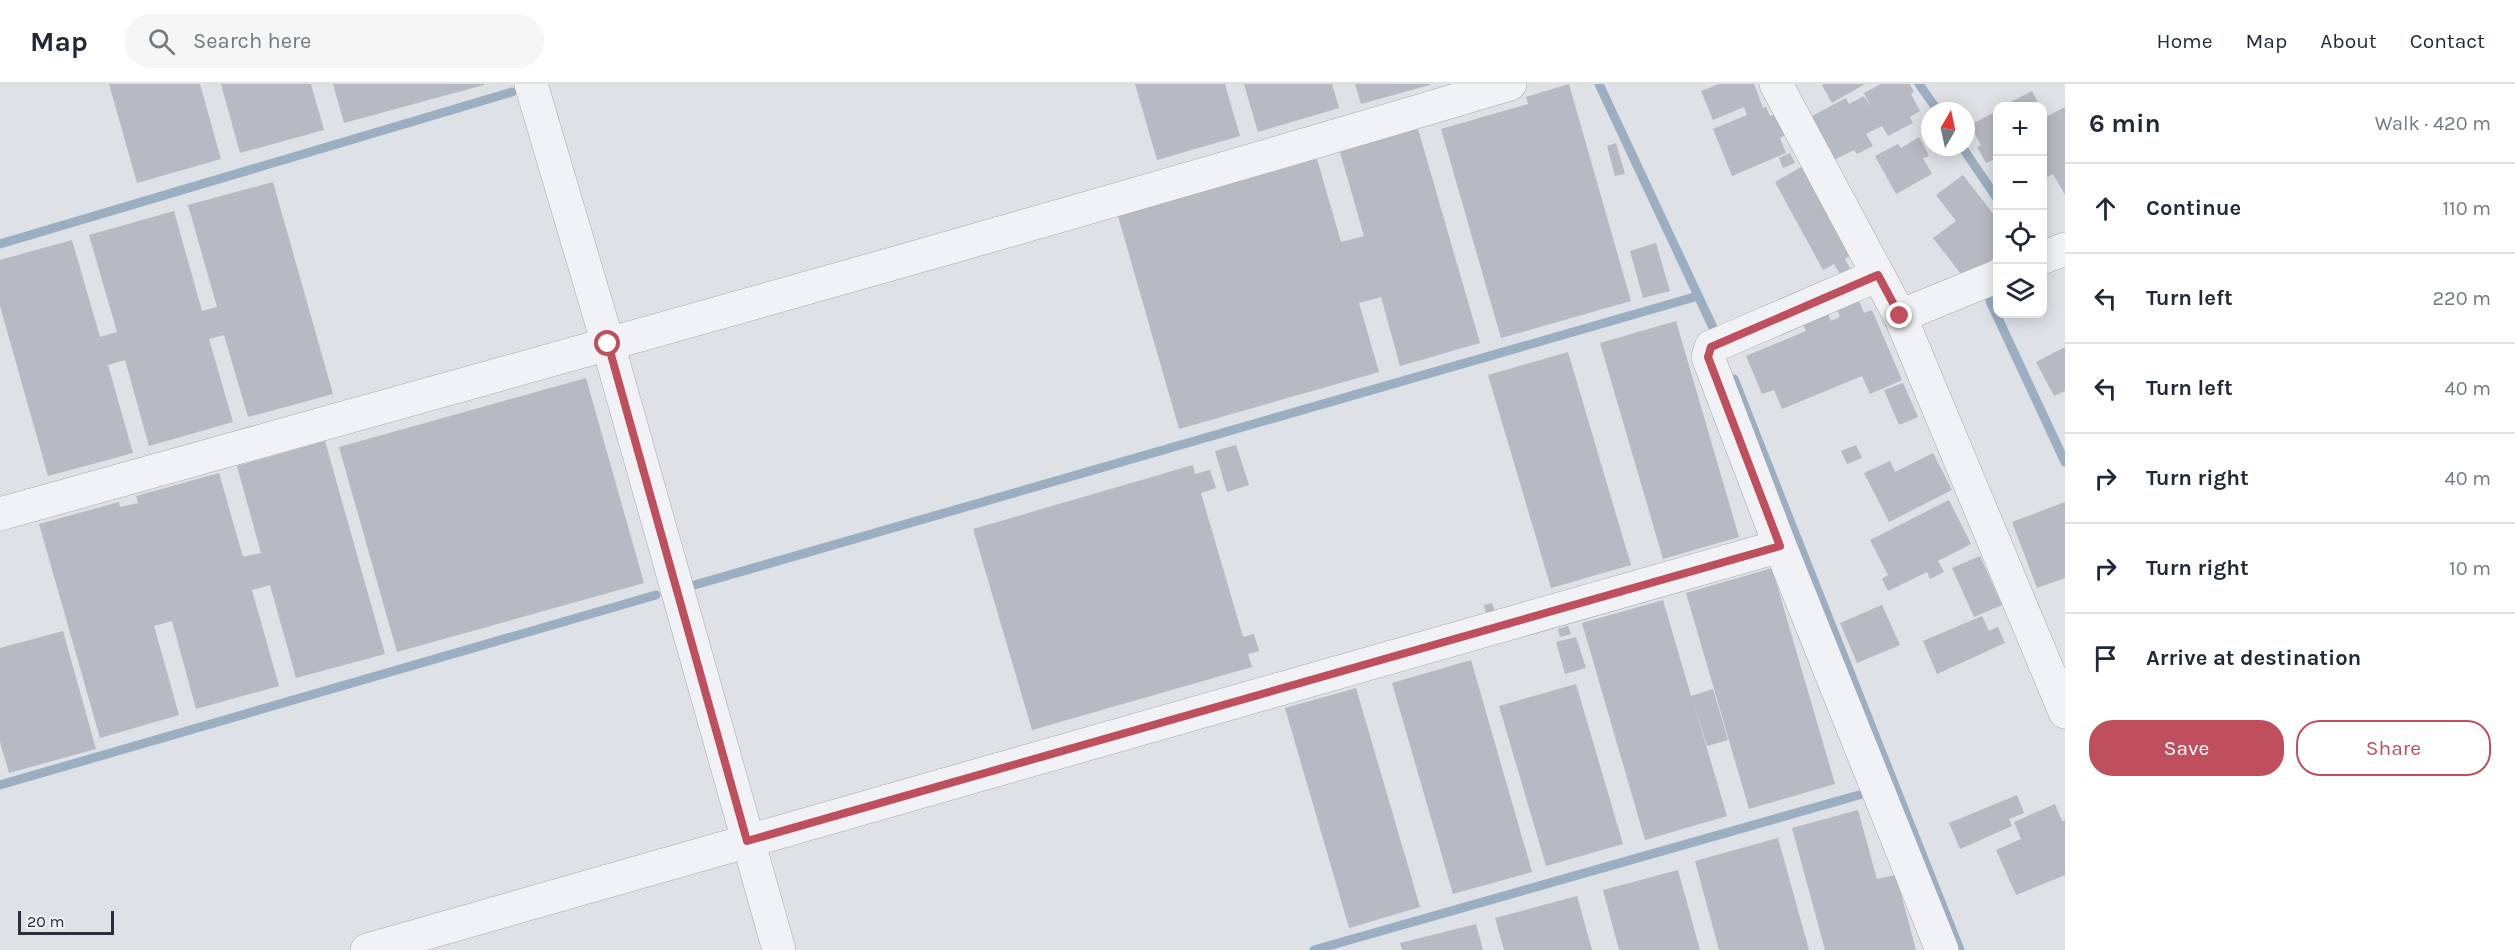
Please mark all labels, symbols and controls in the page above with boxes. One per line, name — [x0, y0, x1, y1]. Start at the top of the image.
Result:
search box — [124, 14, 544, 68]
text: Map — [30, 25, 88, 58]
icon: search — [145, 25, 178, 58]
text: Search here — [193, 28, 311, 54]
text: Home — [2157, 29, 2213, 53]
text: Map — [2246, 29, 2287, 53]
text: About — [2320, 29, 2377, 53]
text: Contact — [2410, 29, 2485, 53]
north arrow — [1921, 102, 1975, 156]
map controls — [1993, 102, 2047, 318]
button: + — [1993, 102, 2047, 156]
text: 6 min — [2089, 108, 2161, 139]
text: Walk · 420 m — [2375, 112, 2491, 135]
button: − — [1993, 156, 2047, 210]
icon: ahead — [2089, 192, 2122, 225]
text: Continue — [2146, 195, 2241, 221]
text: 110 m — [2442, 197, 2491, 220]
button: locate — [1993, 210, 2047, 264]
button: layers — [1993, 264, 2047, 318]
icon: left — [2089, 282, 2122, 315]
text: Turn left — [2146, 285, 2233, 311]
text: 220 m — [2432, 287, 2491, 310]
route end — [1886, 302, 1912, 328]
route start — [594, 330, 620, 356]
icon: left — [2089, 372, 2122, 405]
text: Turn left — [2146, 375, 2233, 401]
text: 40 m — [2445, 377, 2491, 400]
icon: right — [2089, 462, 2122, 495]
text: Turn right — [2146, 465, 2249, 491]
text: 40 m — [2445, 467, 2491, 490]
icon: right — [2089, 552, 2122, 585]
text: Turn right — [2146, 555, 2249, 581]
text: 10 m — [2449, 557, 2491, 580]
icon: arrive — [2089, 642, 2122, 675]
text: Arrive at destination — [2146, 645, 2361, 671]
button: Save — [2089, 720, 2284, 776]
button: Share — [2296, 720, 2491, 776]
scale bar — [18, 908, 114, 936]
text: 20 m — [27, 912, 65, 931]

